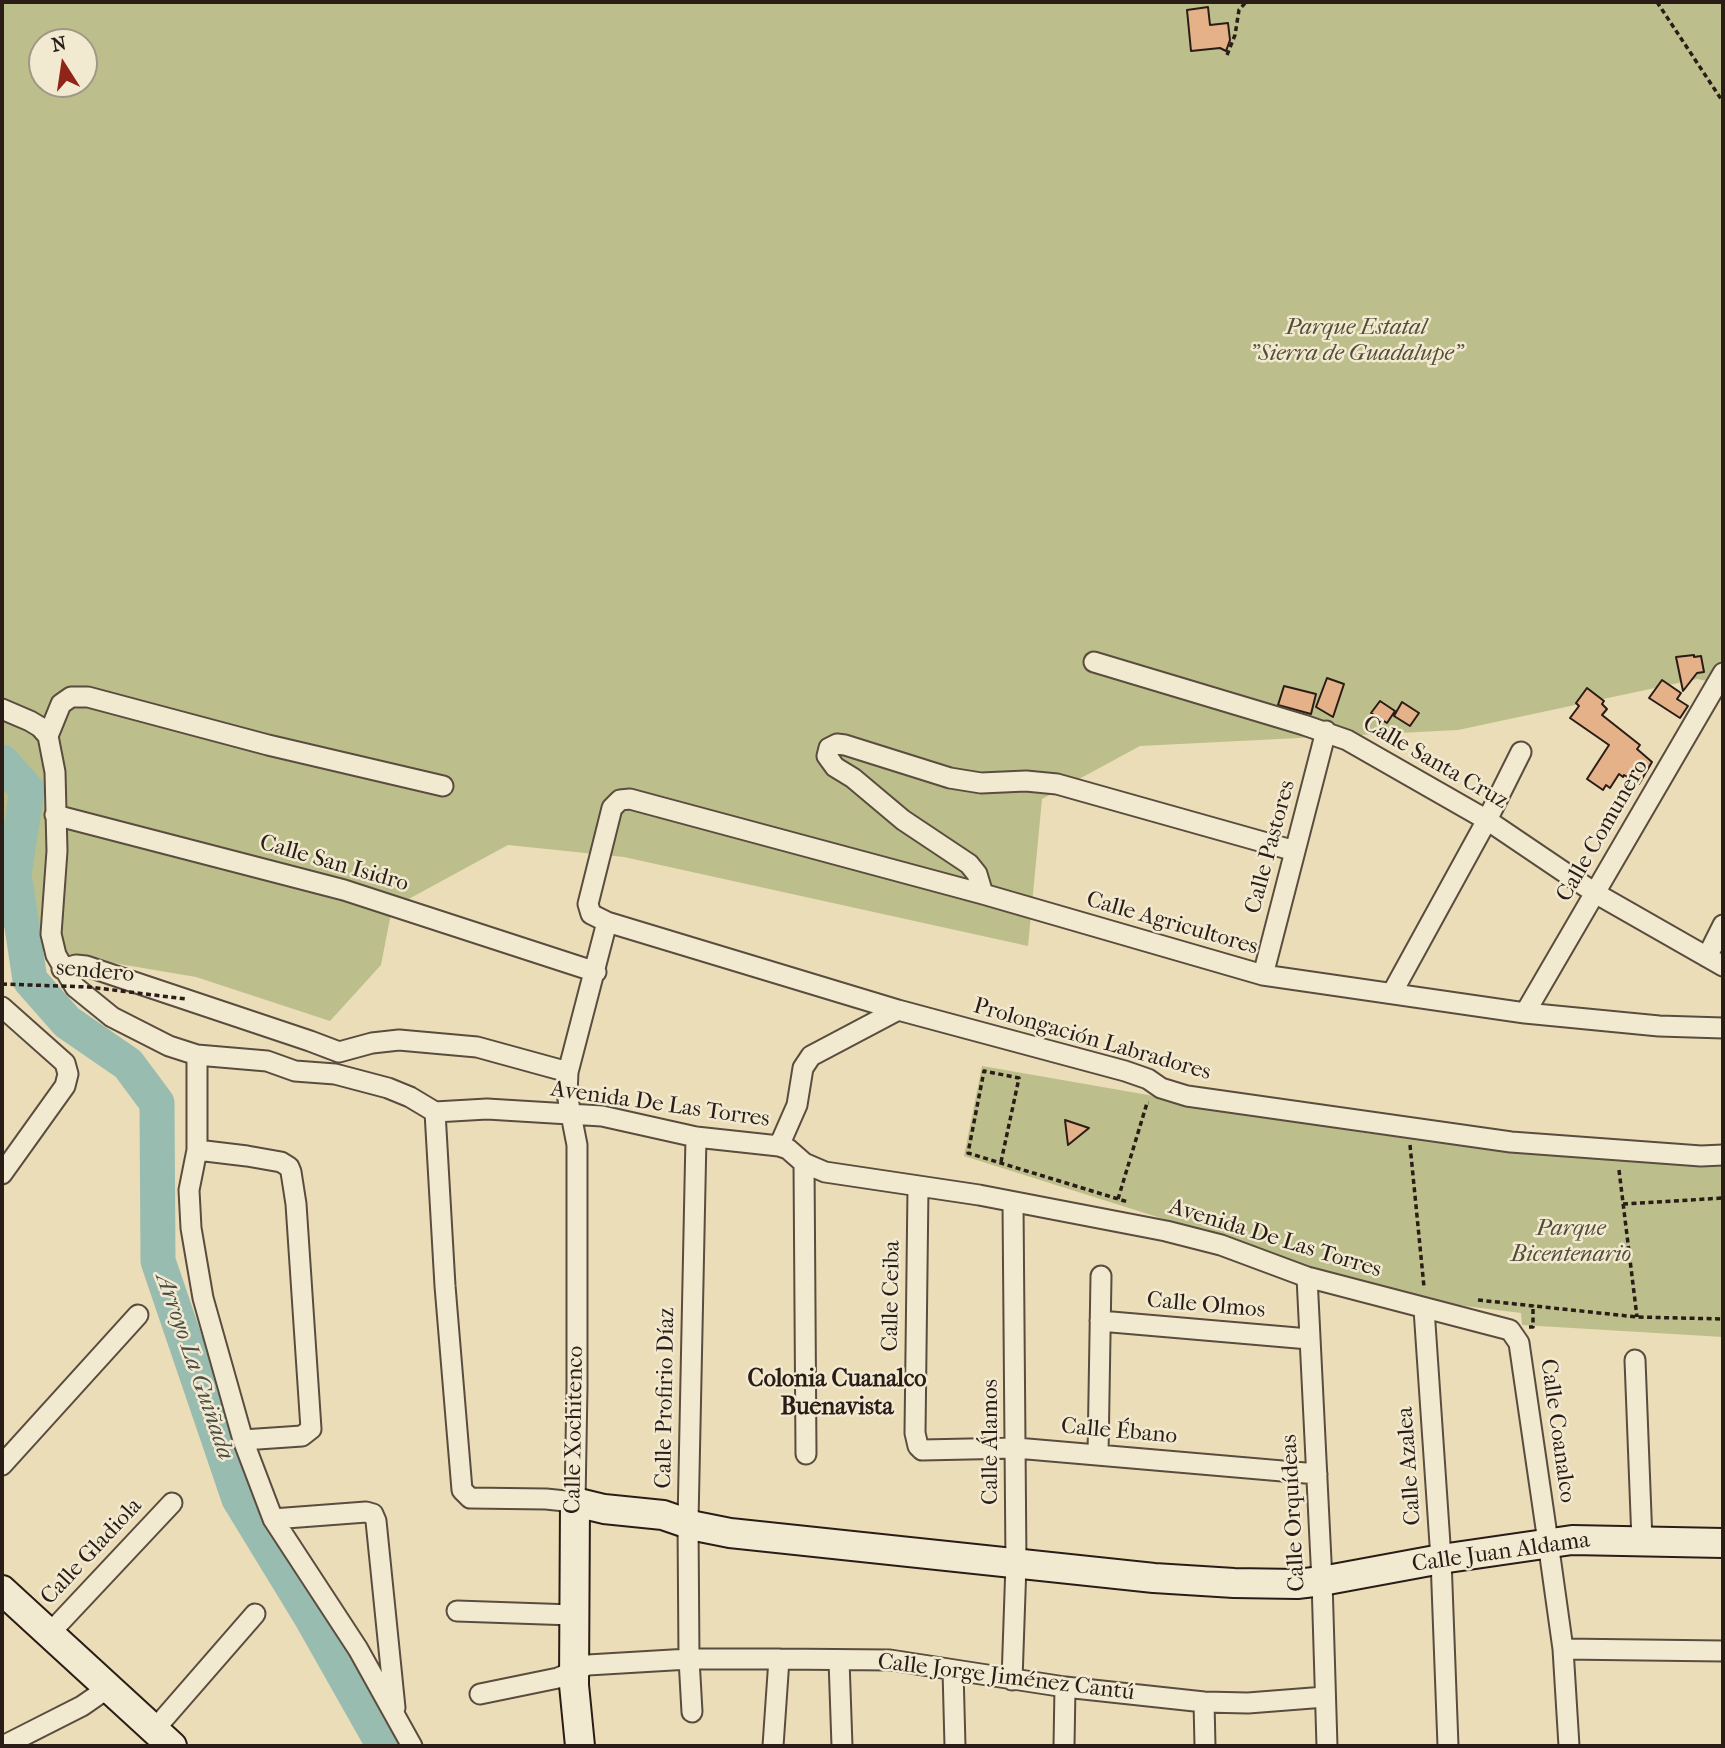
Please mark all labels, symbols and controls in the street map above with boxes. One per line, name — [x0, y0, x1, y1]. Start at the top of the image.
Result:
north arrow — [28, 28, 98, 98]
text: N — [50, 32, 68, 57]
park label: Parque Estatal "Sierra de Guadalupe" — [1250, 314, 1462, 368]
street label: Calle Santa Cruz — [1358, 710, 1512, 816]
street label: Calle Comunero — [1551, 755, 1655, 907]
street label: Calle Pastores — [1240, 777, 1302, 917]
street label: Calle San Isidro — [256, 830, 412, 898]
street label: Calle Agricultores — [1083, 886, 1261, 962]
street label: sendero — [55, 955, 135, 989]
street label: Prolongación Labradores — [970, 993, 1214, 1087]
street label: Avenida De Las Torres — [549, 1076, 771, 1134]
street label: Avenida De Las Torres — [1165, 1194, 1385, 1284]
park label: Parque Bicentenario — [1511, 1215, 1631, 1269]
street label: Calle Ceiba — [877, 1240, 907, 1352]
water label: Arroyo La Guiñada — [149, 1270, 239, 1464]
street label: Calle Olmos — [1146, 1287, 1266, 1325]
street label: Calle Profirio Díaz — [651, 1307, 681, 1489]
street label: Calle Xochitenco — [560, 1346, 590, 1514]
street label: Calle Coanalco — [1533, 1357, 1581, 1505]
district label: Colonia Cuanalco Buenavista — [748, 1366, 926, 1422]
street label: Calle Álamos — [977, 1379, 1005, 1505]
street label: Calle Azalea — [1392, 1406, 1428, 1526]
street label: Calle Ébano — [1060, 1413, 1178, 1451]
street label: Calle Orquídeas — [1276, 1434, 1312, 1592]
street label: Calle Gladiola — [36, 1493, 148, 1611]
street label: Calle Juan Aldama — [1410, 1527, 1592, 1579]
street label: Calle Jorge Jiménez Cantú — [876, 1649, 1136, 1707]

